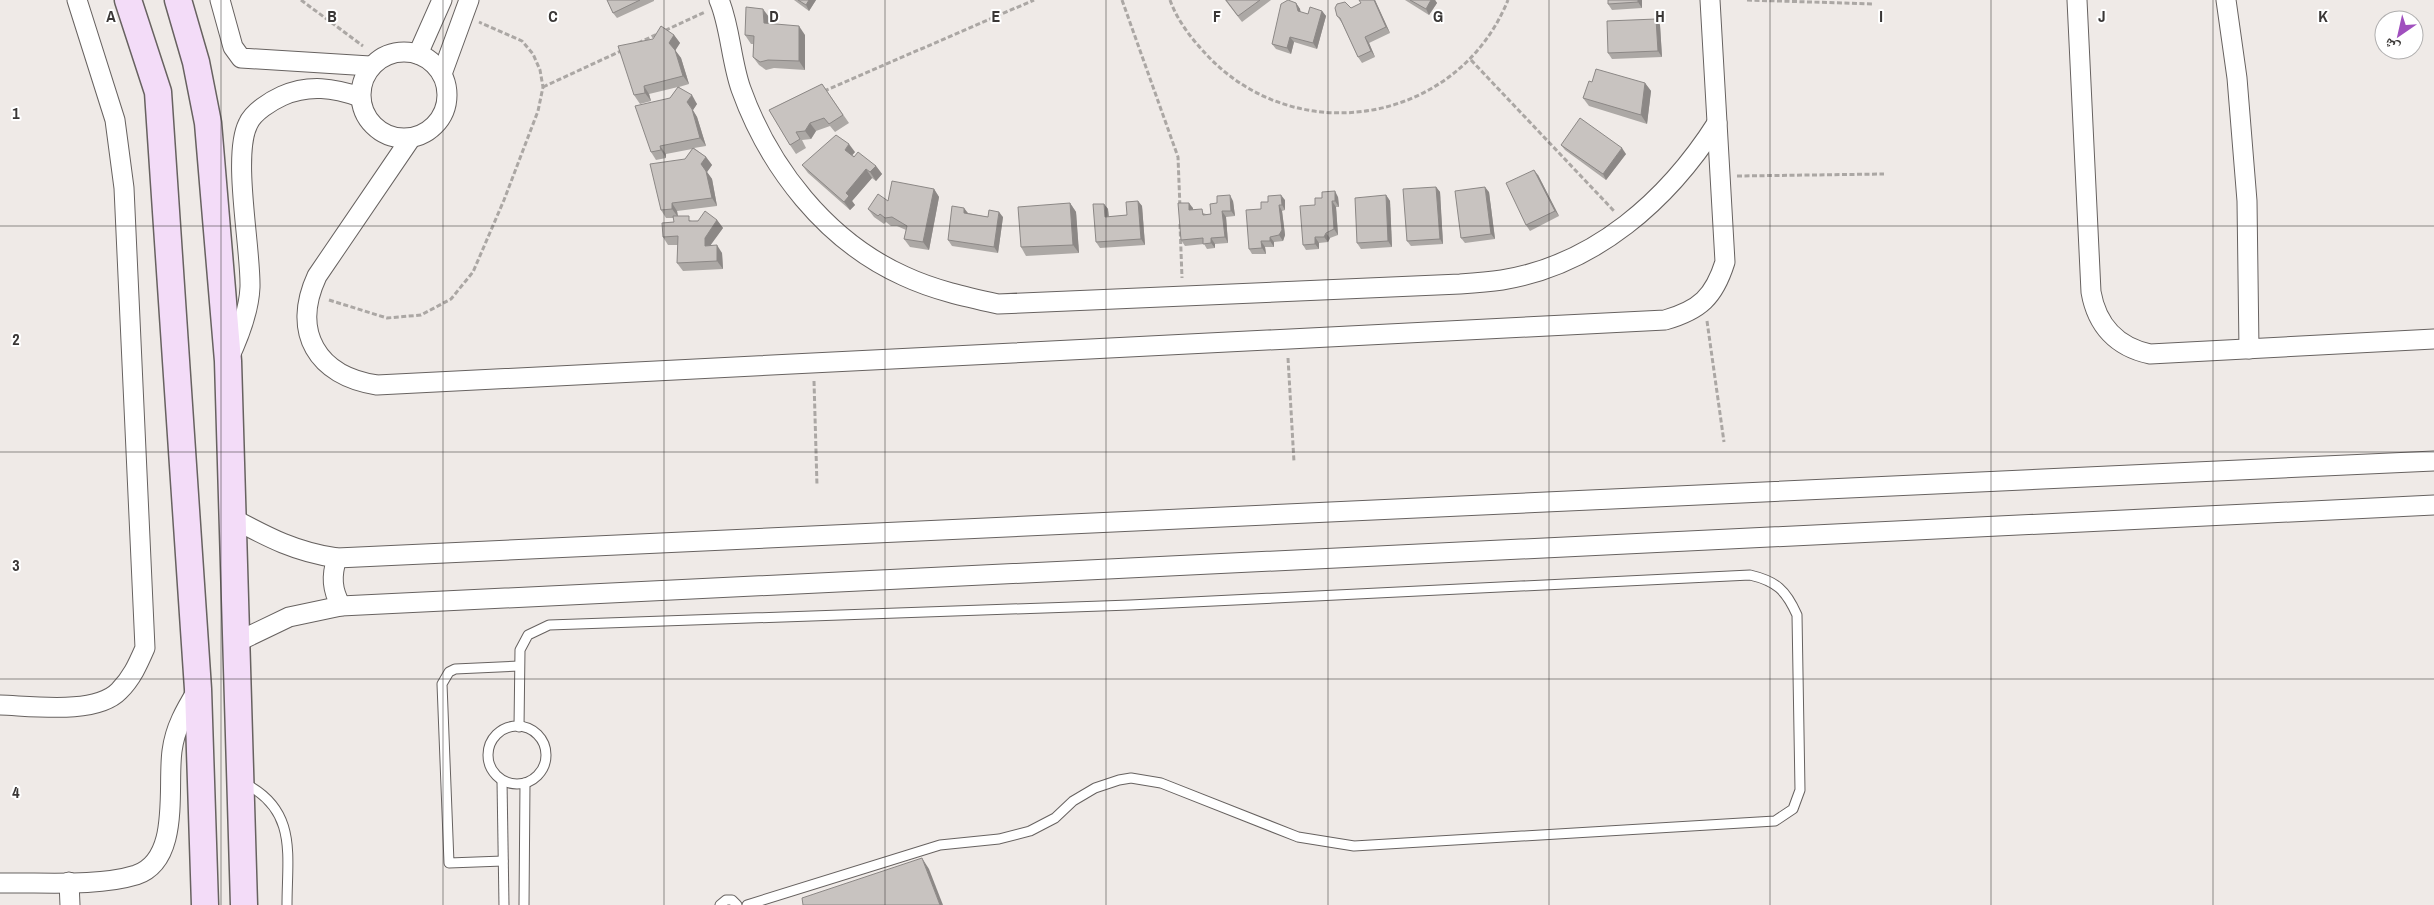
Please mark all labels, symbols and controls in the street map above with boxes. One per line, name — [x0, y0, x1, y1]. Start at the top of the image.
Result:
text: A — [106, 5, 116, 27]
text: B — [327, 5, 337, 27]
text: C — [548, 5, 558, 27]
text: D — [769, 5, 779, 27]
text: E — [992, 5, 1001, 27]
text: F — [1213, 5, 1221, 27]
text: G — [1433, 5, 1443, 27]
text: H — [1655, 5, 1665, 27]
text: I — [1879, 5, 1883, 27]
text: J — [2098, 5, 2106, 27]
text: K — [2318, 5, 2328, 27]
north arrow — [2374, 10, 2424, 60]
text: ش — [2380, 34, 2403, 57]
text: 1 — [12, 102, 20, 124]
text: 2 — [12, 328, 20, 350]
text: 3 — [12, 554, 20, 576]
text: 4 — [12, 781, 20, 803]

